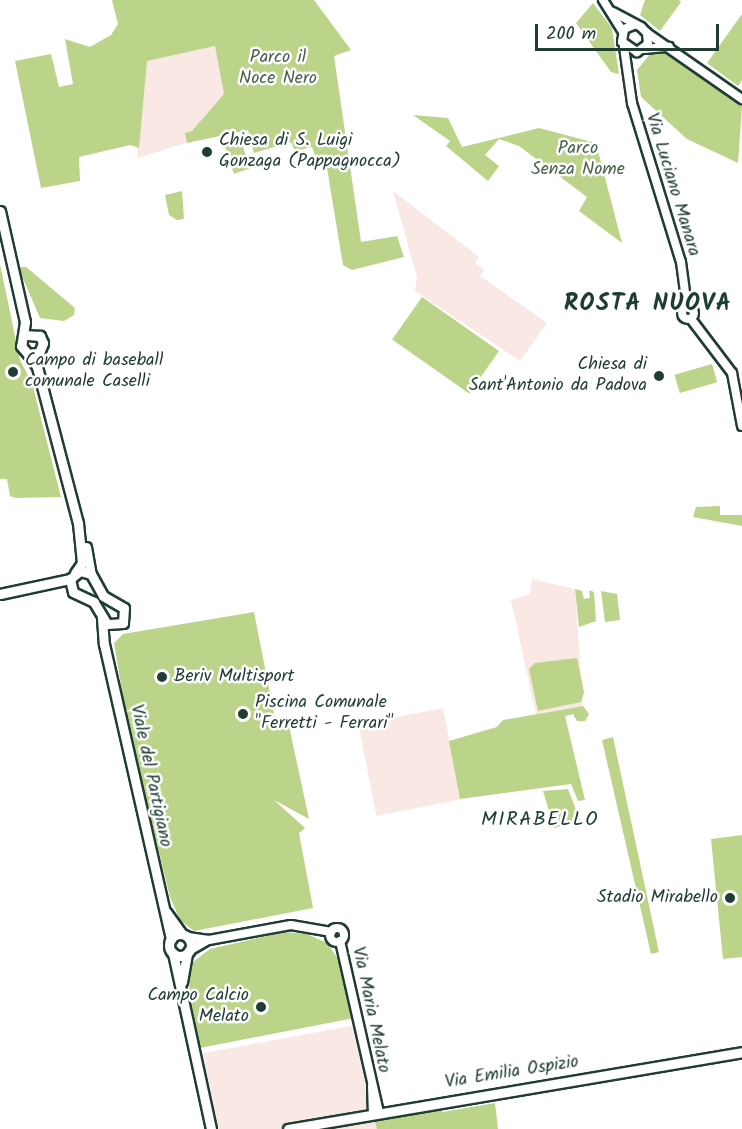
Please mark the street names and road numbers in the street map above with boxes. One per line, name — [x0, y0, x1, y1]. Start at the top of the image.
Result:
street label: Via Luciano Manara — [640, 111, 704, 259]
street label: Viale del Partigiano — [124, 703, 176, 849]
street label: Via Maria Melato — [346, 945, 394, 1075]
street label: Via Emilia Ospizio — [444, 1052, 580, 1094]

